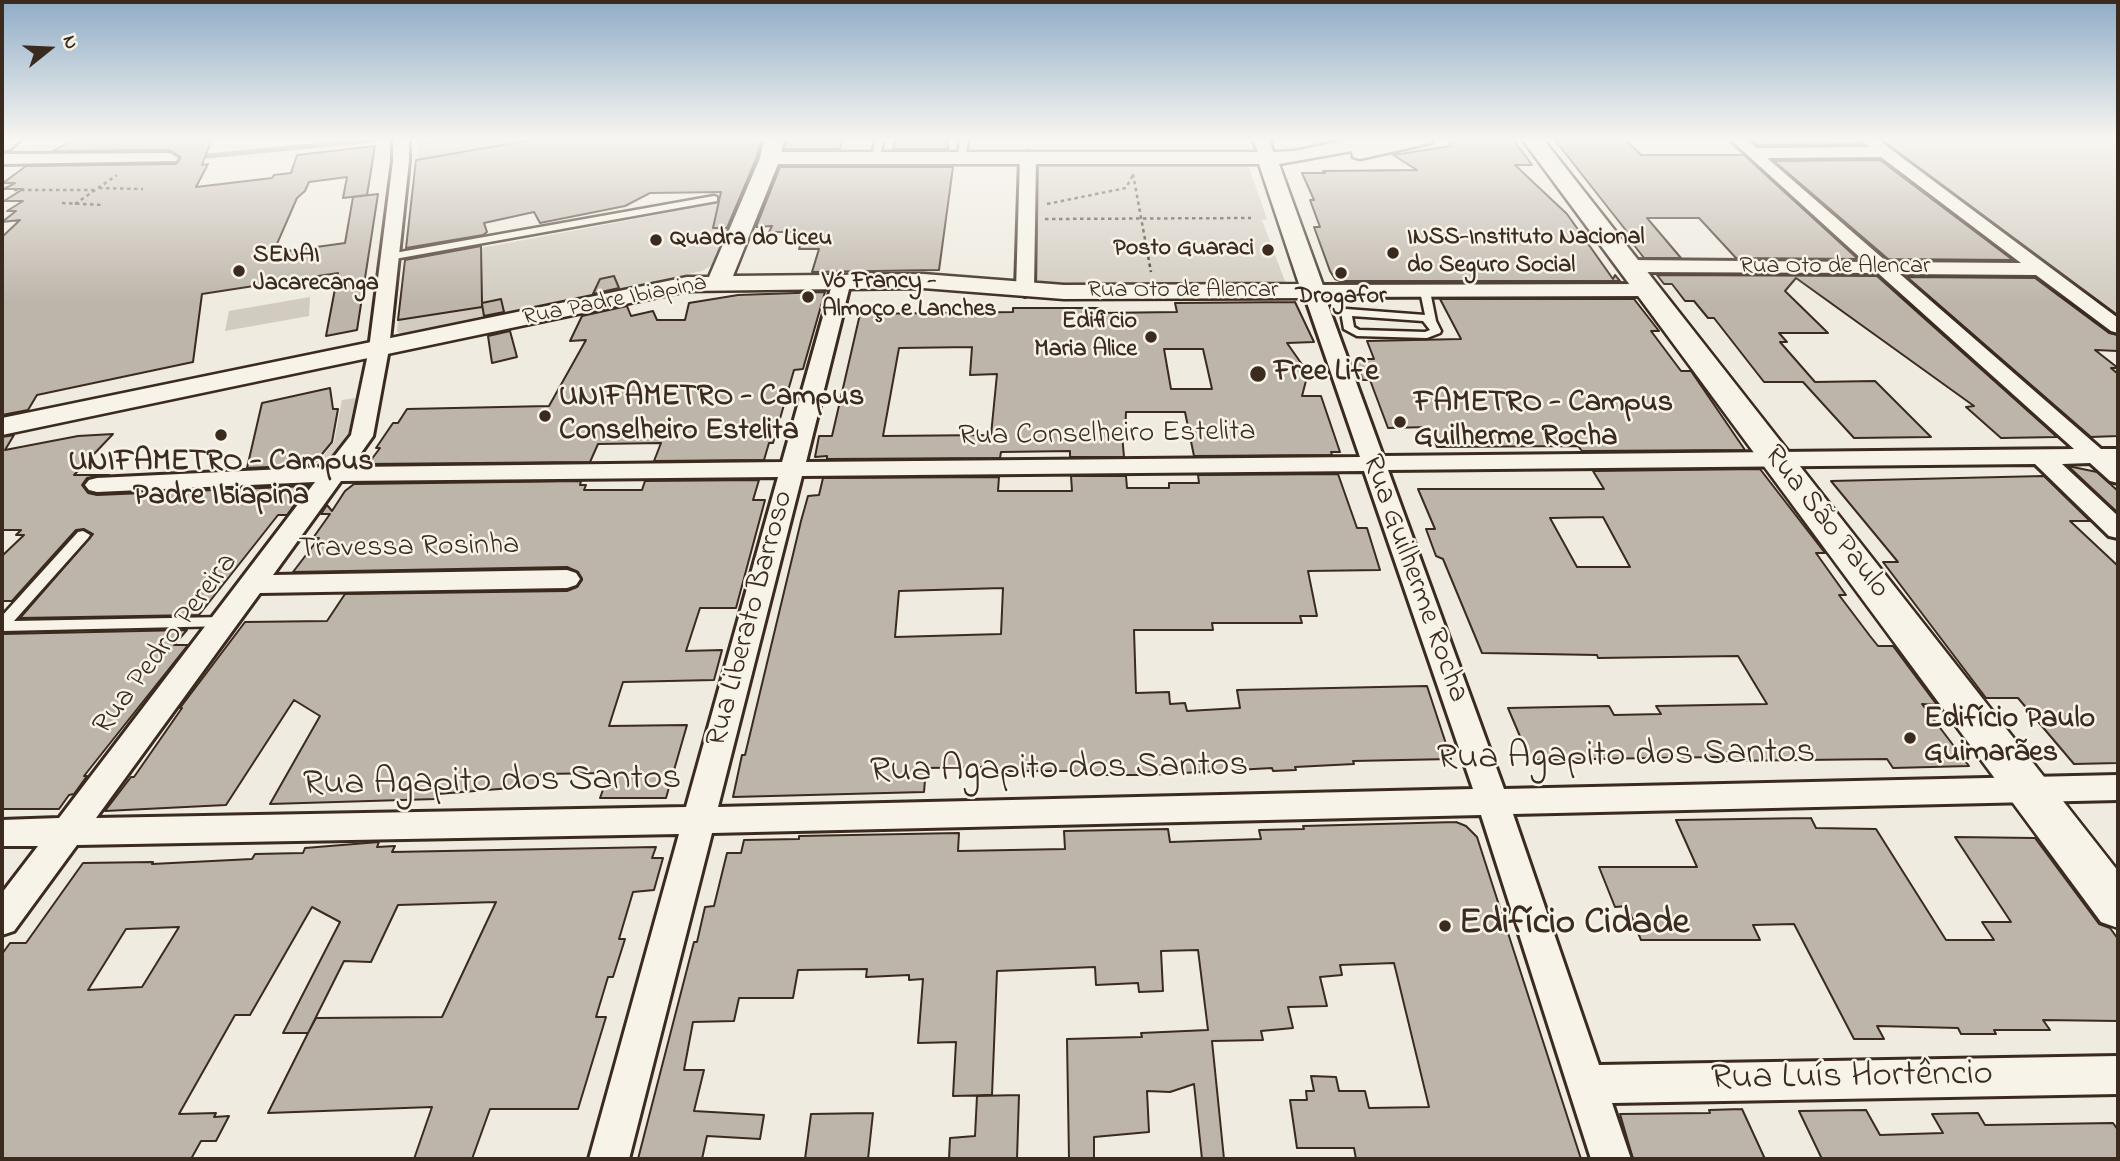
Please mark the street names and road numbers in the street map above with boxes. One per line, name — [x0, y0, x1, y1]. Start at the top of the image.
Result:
street label: Rua Oto de Alencar — [1740, 254, 1930, 282]
street label: Rua Padre Ibiapina — [521, 270, 709, 334]
street label: Rua Oto de Alencar — [1088, 278, 1278, 306]
street label: Rua Conselheiro Estelita — [958, 415, 1256, 457]
street label: Rua São Paulo — [1754, 439, 1896, 607]
street label: Rua Guilherme Rocha — [1351, 450, 1475, 708]
street label: Rua Liberato Barroso — [701, 487, 803, 751]
street label: Travessa Rosinha — [298, 529, 520, 569]
street label: Rua Pedro Pereira — [87, 547, 247, 743]
street label: Rua Agapito dos Santos — [1436, 733, 1816, 783]
street label: Rua Agapito dos Santos — [869, 746, 1249, 796]
street label: Rua Agapito dos Santos — [302, 759, 682, 809]
street label: Rua Luís Hortêncio — [1711, 1054, 1993, 1104]

